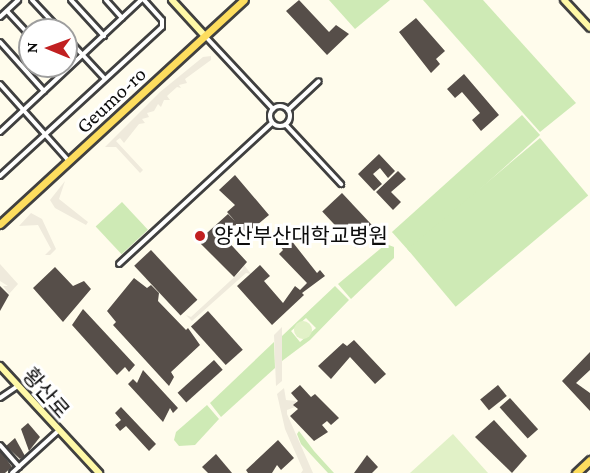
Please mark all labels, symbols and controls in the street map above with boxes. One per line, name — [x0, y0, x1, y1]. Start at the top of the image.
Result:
north arrow — [18, 18, 78, 78]
text: N — [23, 42, 40, 53]
street label: Geumo-ro — [71, 61, 151, 139]
place label: 양산부산대학교병원 — [214, 223, 388, 249]
marker: 양산부산대학교병원 — [191, 227, 209, 245]
street label: 황산로 — [17, 363, 75, 423]

